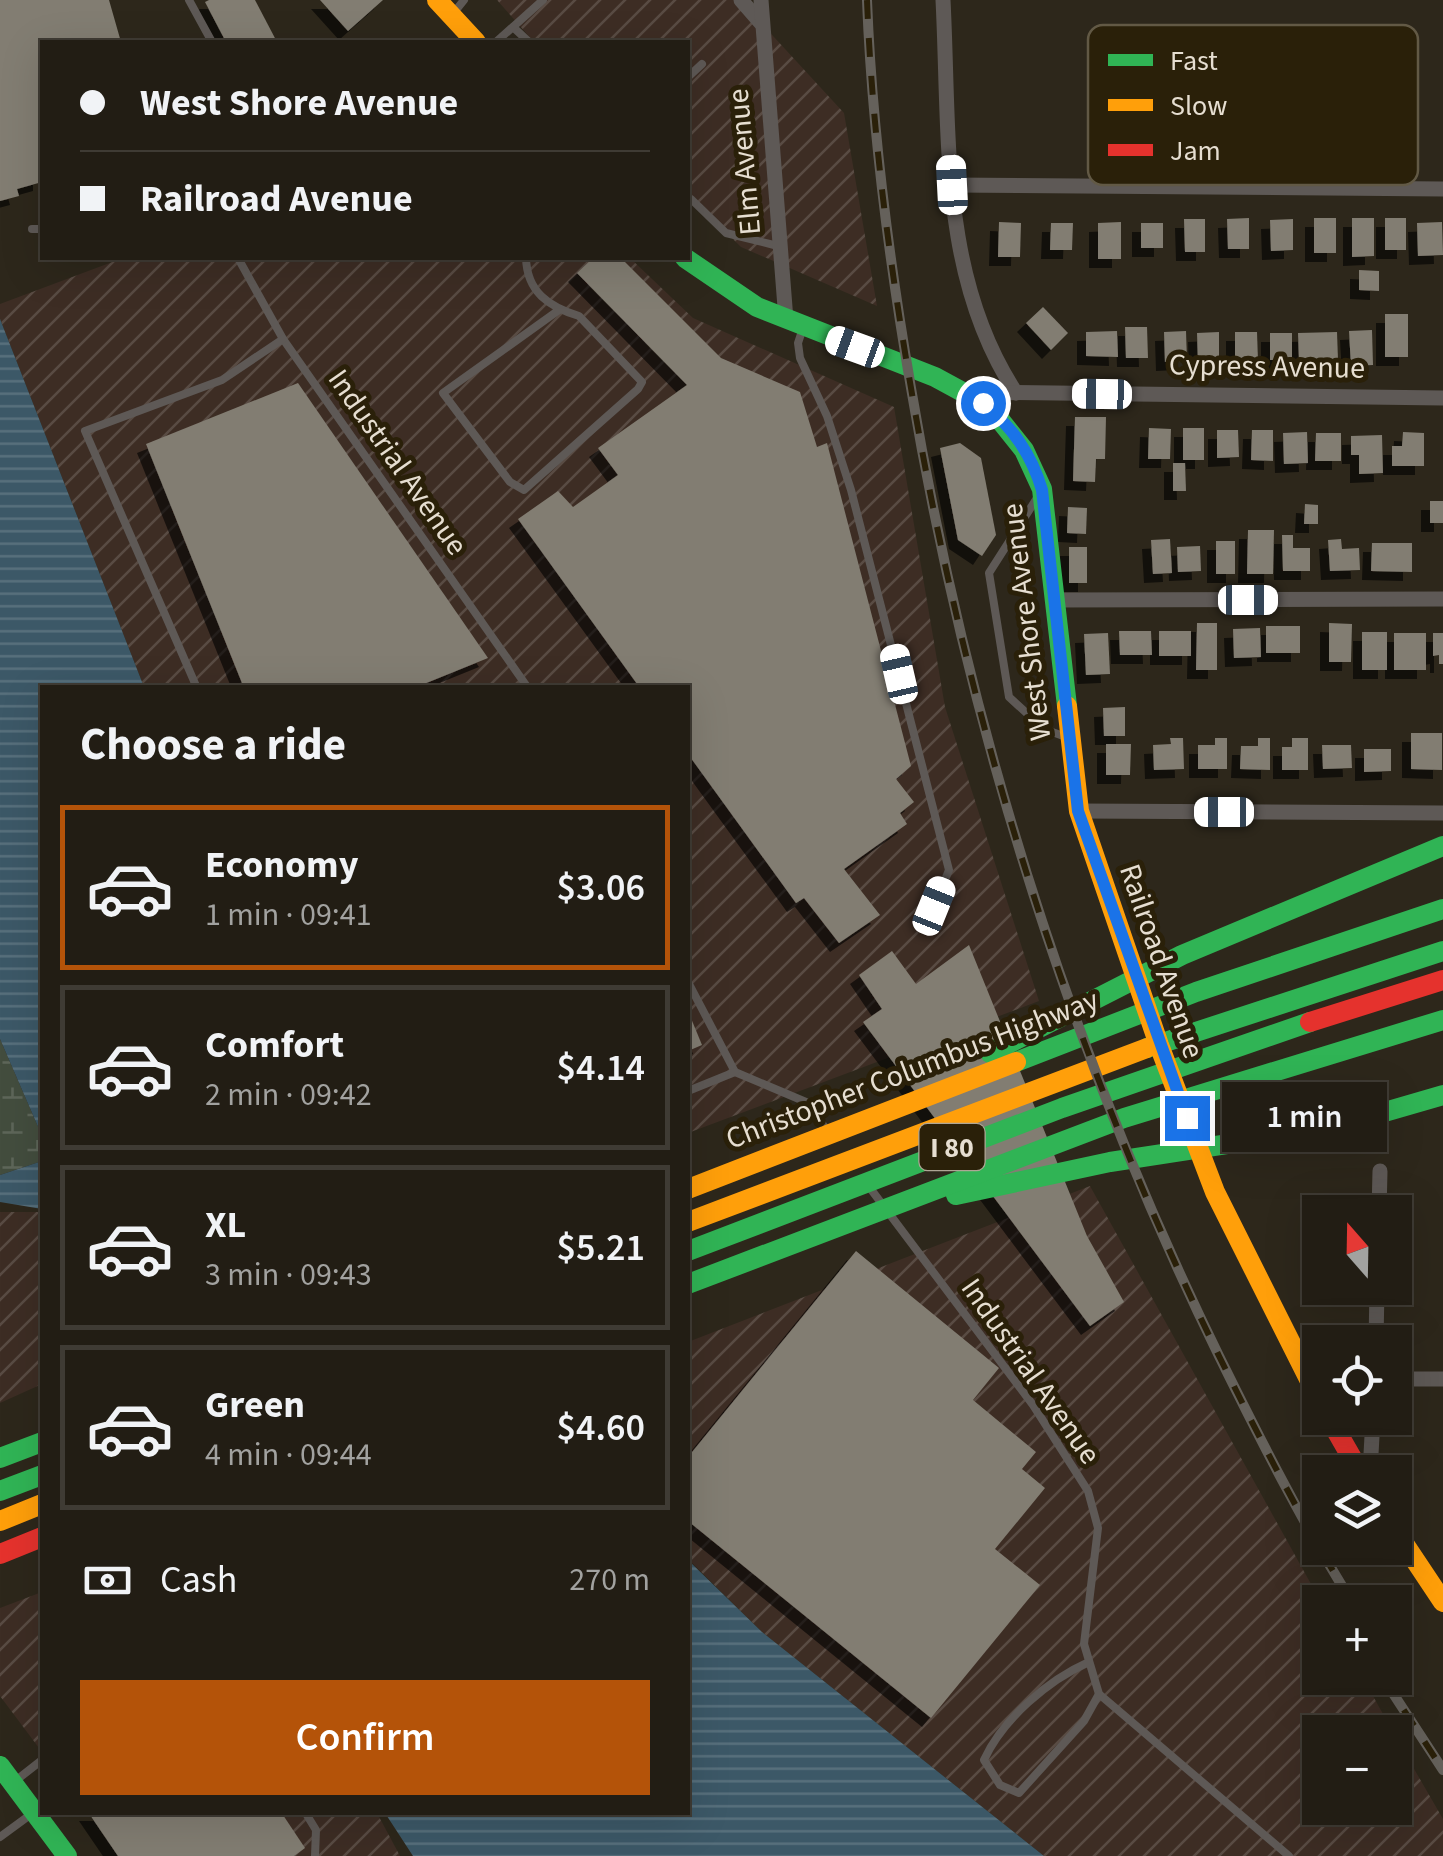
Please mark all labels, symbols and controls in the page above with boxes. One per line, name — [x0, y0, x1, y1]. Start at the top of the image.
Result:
legend — [1088, 25, 1418, 185]
text: Fast — [1170, 41, 1218, 81]
text: West Shore Avenue — [140, 76, 458, 130]
text: Slow — [1170, 86, 1227, 126]
street label: Elm Avenue — [717, 87, 772, 237]
text: Jam — [1170, 131, 1221, 171]
car — [935, 154, 969, 216]
text: Railroad Avenue — [140, 172, 413, 226]
car — [822, 323, 888, 371]
street label: Cypress Avenue — [1169, 343, 1365, 390]
street label: Industrial Avenue — [317, 361, 478, 564]
car — [1072, 378, 1132, 410]
route start — [961, 381, 1006, 426]
street label: West Shore Avenue — [991, 501, 1062, 743]
car — [1218, 585, 1278, 615]
car — [878, 641, 920, 707]
text: Choose a ride — [80, 713, 346, 777]
car — [1194, 797, 1254, 827]
text: Economy — [205, 838, 358, 892]
icon: car — [85, 843, 175, 933]
street label: Railroad Avenue — [1108, 858, 1215, 1064]
text: $3.06 — [557, 861, 645, 915]
car — [909, 873, 959, 939]
text: 1 min · 09:41 — [205, 892, 372, 938]
street label: Christopher Columbus Highway — [720, 978, 1105, 1160]
text: Comfort — [205, 1018, 344, 1072]
icon: car — [85, 1023, 175, 1113]
text: $4.14 — [557, 1041, 645, 1095]
text: 2 min · 09:42 — [205, 1072, 372, 1118]
callout: 1 min — [1222, 1083, 1387, 1153]
text: 1 min — [1266, 1094, 1343, 1140]
route end — [1165, 1096, 1210, 1141]
road number: I 80 — [920, 1124, 984, 1170]
north arrow — [1302, 1195, 1412, 1305]
map controls — [1302, 1195, 1412, 1825]
text: XL — [205, 1198, 246, 1252]
icon: car — [85, 1203, 175, 1293]
text: $5.21 — [557, 1221, 645, 1275]
text: 3 min · 09:43 — [205, 1252, 372, 1298]
street label: Industrial Avenue — [950, 1270, 1111, 1473]
button: locate — [1302, 1325, 1412, 1435]
text: Green — [205, 1378, 305, 1432]
icon: car — [85, 1383, 175, 1473]
text: $4.60 — [557, 1401, 645, 1455]
text: 4 min · 09:44 — [205, 1432, 372, 1478]
button: layers — [1302, 1455, 1412, 1565]
icon: cash — [80, 1553, 135, 1608]
text: Cash — [160, 1553, 237, 1607]
text: 270 m — [569, 1557, 650, 1603]
button: + — [1302, 1585, 1412, 1695]
button: Confirm — [80, 1680, 650, 1795]
button: − — [1302, 1715, 1412, 1825]

